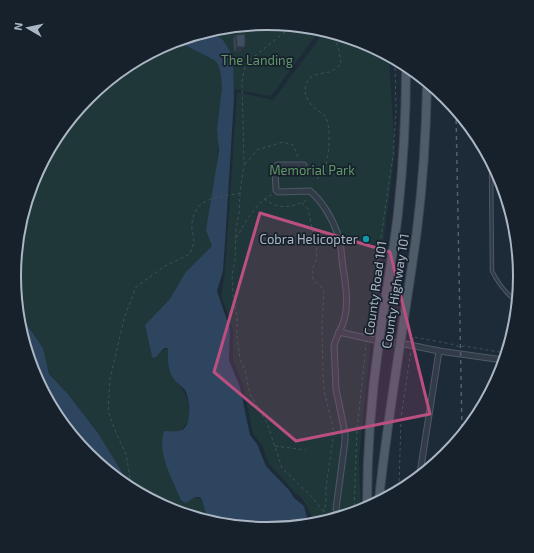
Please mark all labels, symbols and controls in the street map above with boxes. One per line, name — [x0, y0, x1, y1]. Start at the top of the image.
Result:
north arrow — [8, 8, 48, 48]
text: N — [11, 21, 25, 31]
park label: The Landing — [221, 52, 293, 68]
park label: Memorial Park — [269, 162, 355, 178]
place label: Cobra Helicopter — [259, 231, 358, 247]
street label: County Highway 101 — [378, 232, 412, 350]
marker: Cobra Helicopter — [361, 234, 371, 244]
street label: County Road 101 — [360, 240, 390, 336]

